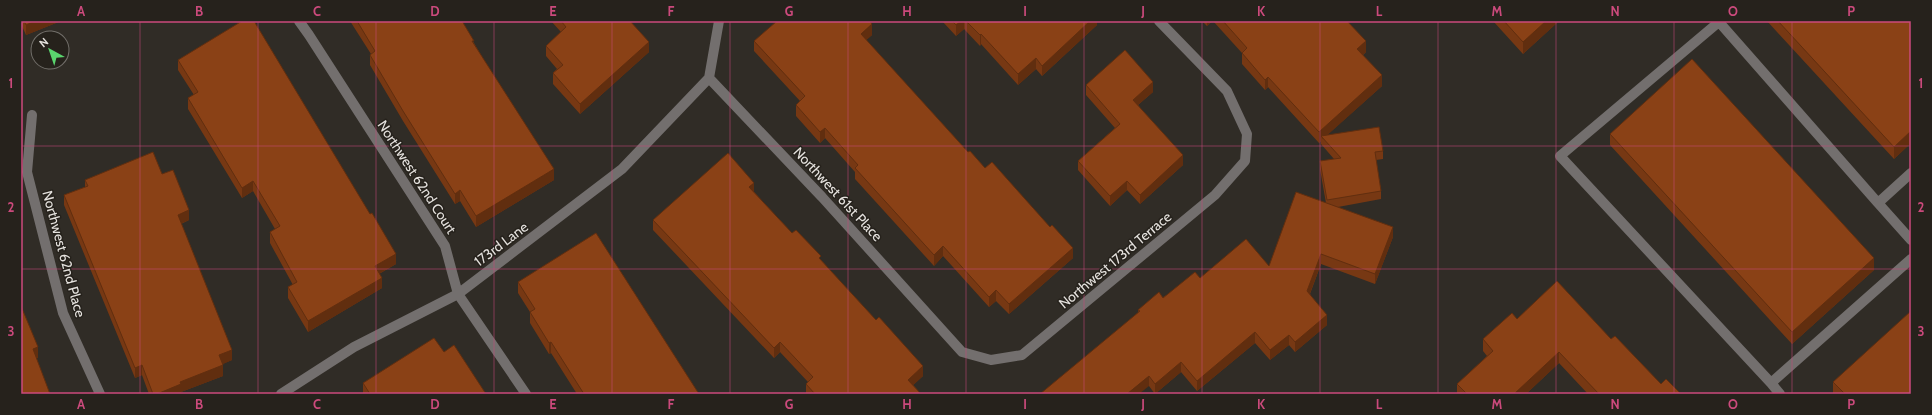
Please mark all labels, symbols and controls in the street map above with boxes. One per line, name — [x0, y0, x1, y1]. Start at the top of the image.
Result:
text: A — [77, 3, 86, 19]
text: B — [195, 3, 203, 19]
text: C — [313, 3, 321, 19]
text: D — [430, 3, 440, 19]
text: E — [549, 3, 557, 19]
text: F — [668, 3, 675, 19]
text: G — [785, 3, 794, 19]
text: H — [902, 3, 912, 19]
text: I — [1023, 3, 1027, 19]
text: J — [1140, 3, 1145, 19]
text: K — [1257, 3, 1266, 19]
text: L — [1376, 3, 1383, 19]
text: M — [1492, 3, 1503, 19]
text: N — [1610, 3, 1620, 19]
text: O — [1728, 3, 1738, 19]
text: P — [1847, 3, 1855, 19]
north arrow — [30, 30, 70, 70]
text: N — [36, 34, 51, 50]
text: 1 — [9, 75, 13, 91]
text: 1 — [1919, 75, 1923, 91]
street label: Northwest 62nd Court — [374, 117, 461, 237]
street label: Northwest 61st Place — [790, 143, 886, 245]
street label: Northwest 62nd Place — [38, 189, 90, 319]
text: 2 — [8, 199, 15, 215]
text: 2 — [1918, 199, 1925, 215]
street label: Northwest 173rd Terrace — [1055, 208, 1175, 312]
street label: 173rd Lane — [470, 218, 532, 270]
text: 3 — [7, 323, 15, 339]
text: 3 — [1917, 323, 1925, 339]
text: A — [77, 396, 86, 412]
text: B — [195, 396, 203, 412]
text: C — [313, 396, 321, 412]
text: D — [430, 396, 440, 412]
text: E — [549, 396, 557, 412]
text: F — [668, 396, 675, 412]
text: G — [785, 396, 794, 412]
text: H — [902, 396, 912, 412]
text: I — [1023, 396, 1027, 412]
text: J — [1140, 396, 1145, 412]
text: K — [1257, 396, 1266, 412]
text: L — [1376, 396, 1383, 412]
text: M — [1492, 396, 1503, 412]
text: N — [1610, 396, 1620, 412]
text: O — [1728, 396, 1738, 412]
text: P — [1847, 396, 1855, 412]

